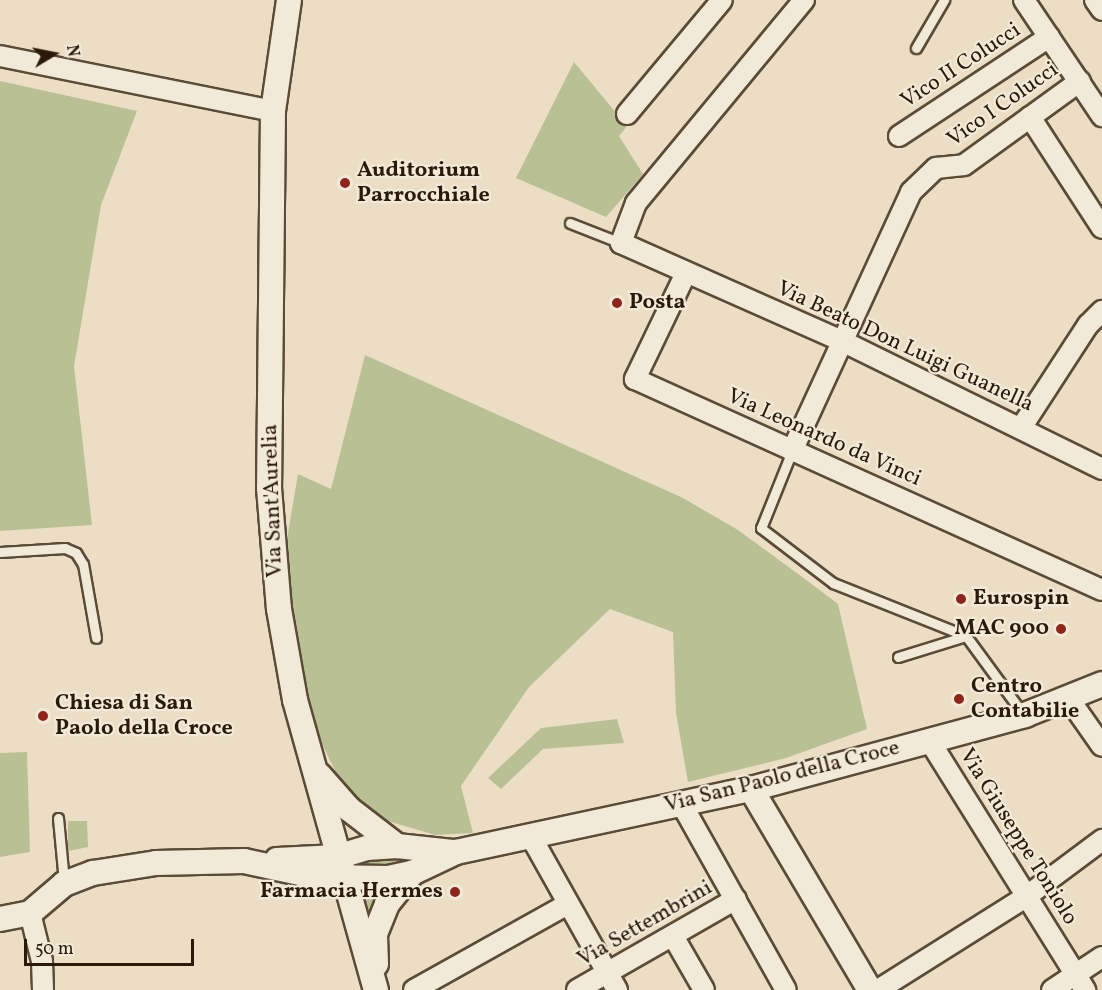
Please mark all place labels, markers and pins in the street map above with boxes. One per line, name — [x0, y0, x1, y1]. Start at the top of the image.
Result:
place label: Auditorium Parrocchiale — [357, 157, 490, 208]
marker: Auditorium Parrocchiale — [338, 176, 352, 190]
place label: Posta — [629, 290, 685, 316]
marker: Posta — [610, 296, 624, 310]
place label: Eurospin — [973, 586, 1069, 612]
marker: Eurospin — [954, 592, 968, 606]
place label: MAC 900 — [955, 616, 1049, 642]
marker: MAC 900 — [1054, 622, 1068, 636]
place label: Centro Contabilie — [971, 673, 1079, 724]
place label: Chiesa di San Paolo della Croce — [55, 690, 233, 742]
marker: Centro Contabilie — [952, 692, 966, 706]
marker: Chiesa di San Paolo della Croce — [36, 709, 50, 723]
place label: Farmacia Hermes — [260, 879, 443, 905]
marker: Farmacia Hermes — [448, 885, 462, 899]

